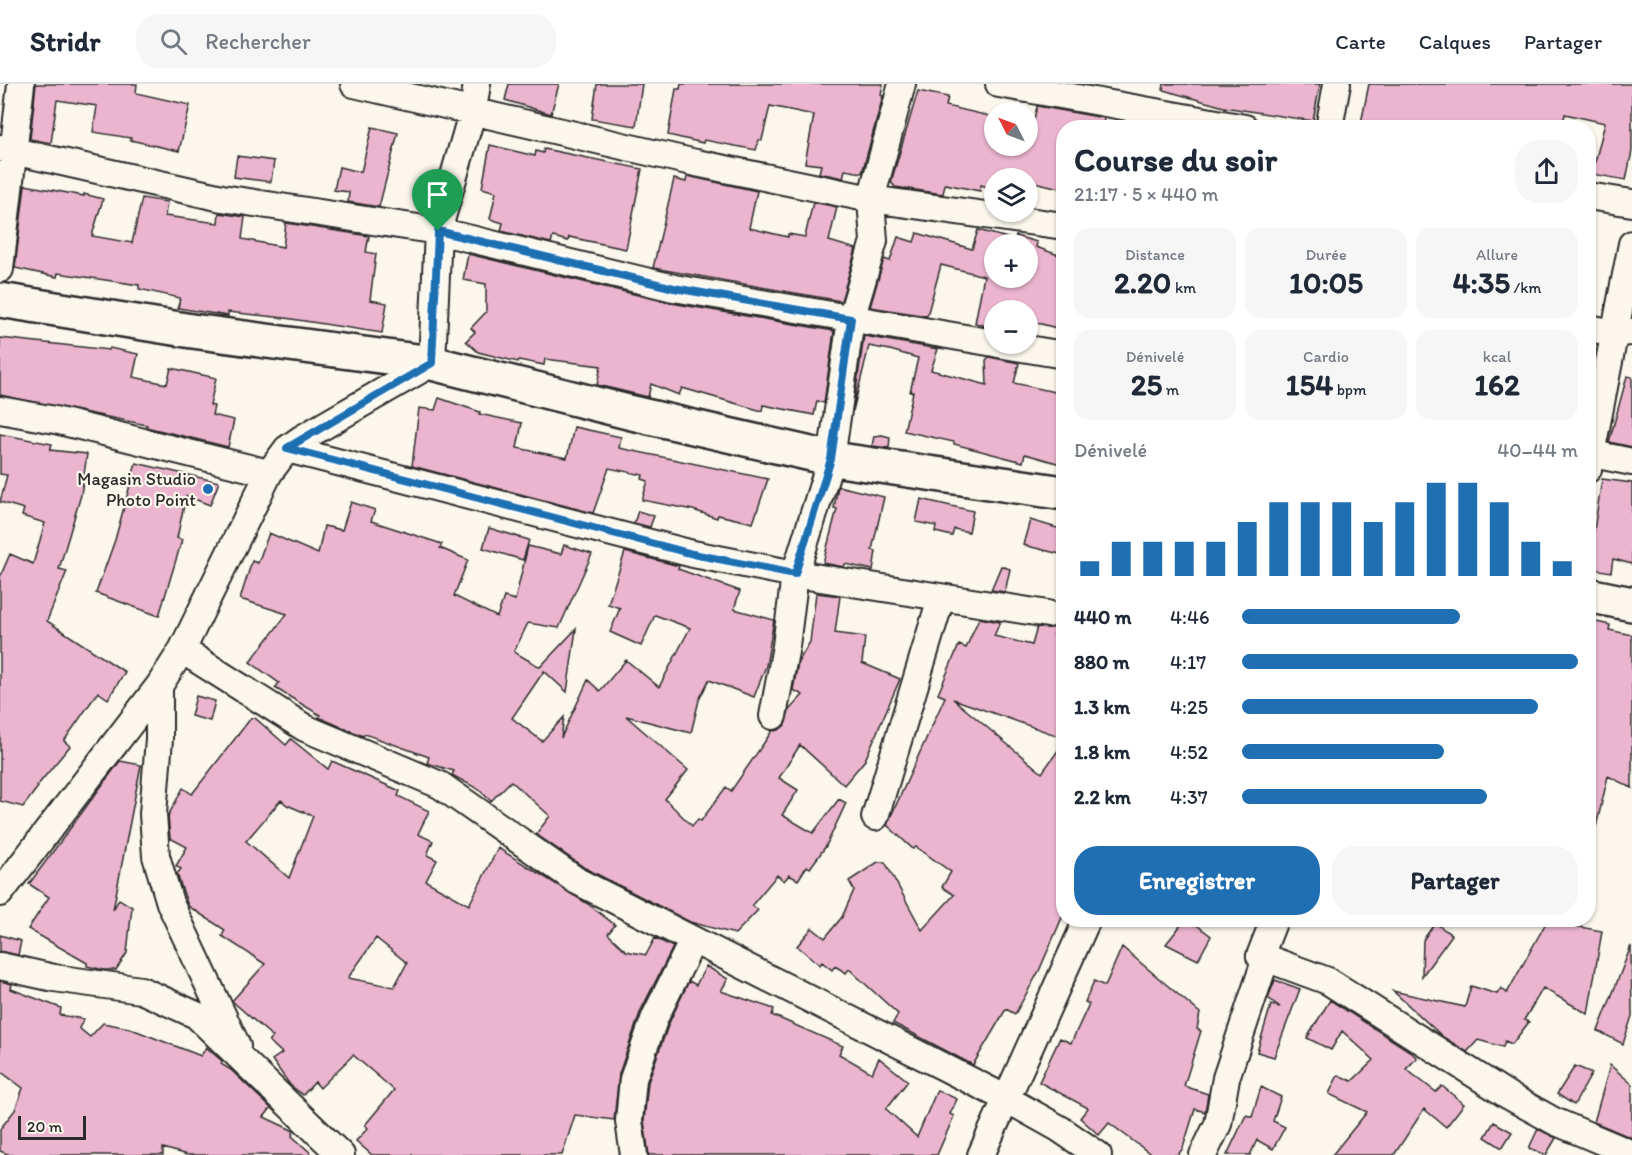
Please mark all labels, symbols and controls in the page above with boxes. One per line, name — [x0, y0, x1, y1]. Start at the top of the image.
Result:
search box — [136, 14, 556, 68]
text: Stridr — [30, 24, 100, 58]
icon: search — [157, 25, 190, 58]
text: Rechercher — [205, 28, 311, 55]
text: Carte — [1335, 29, 1386, 54]
text: Calques — [1419, 29, 1491, 54]
text: Partager — [1524, 29, 1602, 54]
north arrow — [984, 102, 1038, 156]
map controls — [984, 102, 1038, 354]
text: Course du soir — [1074, 140, 1277, 179]
button: share — [1515, 140, 1578, 203]
button: layers — [984, 168, 1038, 222]
pin — [412, 169, 463, 231]
icon: arrive — [421, 178, 454, 211]
text: 21:17 · 5 × 440 m — [1074, 182, 1219, 206]
button: + — [984, 234, 1038, 288]
text: Distance — [1125, 245, 1185, 264]
text: Durée — [1305, 245, 1347, 264]
text: Allure — [1476, 245, 1518, 264]
text: 2.20 — [1114, 264, 1171, 301]
text: 10:05 — [1289, 264, 1363, 301]
text: 4:35 — [1453, 264, 1510, 301]
text: km — [1171, 278, 1196, 297]
text: /km — [1510, 278, 1541, 297]
button: − — [984, 300, 1038, 354]
text: Dénivelé — [1126, 347, 1184, 366]
text: Cardio — [1303, 347, 1349, 366]
text: kcal — [1483, 347, 1511, 366]
text: 25 — [1131, 366, 1162, 403]
text: 154 — [1286, 366, 1333, 403]
text: 162 — [1474, 366, 1520, 403]
text: m — [1162, 380, 1179, 399]
text: bpm — [1333, 380, 1366, 399]
text: Dénivelé — [1074, 438, 1147, 462]
text: 40–44 m — [1497, 438, 1578, 462]
place label: Magasin Studio Photo Point — [77, 468, 196, 511]
marker: Magasin Studio Photo Point — [201, 482, 215, 496]
text: 440 m — [1074, 605, 1132, 629]
text: 4:46 — [1170, 605, 1210, 629]
text: 880 m — [1074, 650, 1130, 674]
text: 4:17 — [1170, 650, 1206, 674]
text: 1.3 km — [1074, 695, 1130, 719]
text: 4:25 — [1170, 695, 1208, 719]
text: 1.8 km — [1074, 740, 1130, 764]
text: 4:52 — [1170, 740, 1208, 764]
text: 2.2 km — [1074, 785, 1131, 809]
text: 4:37 — [1170, 785, 1208, 809]
button: Enregistrer — [1074, 846, 1320, 915]
button: Partager — [1332, 846, 1578, 915]
scale bar — [18, 1113, 86, 1140]
text: 20 m — [27, 1117, 62, 1136]

